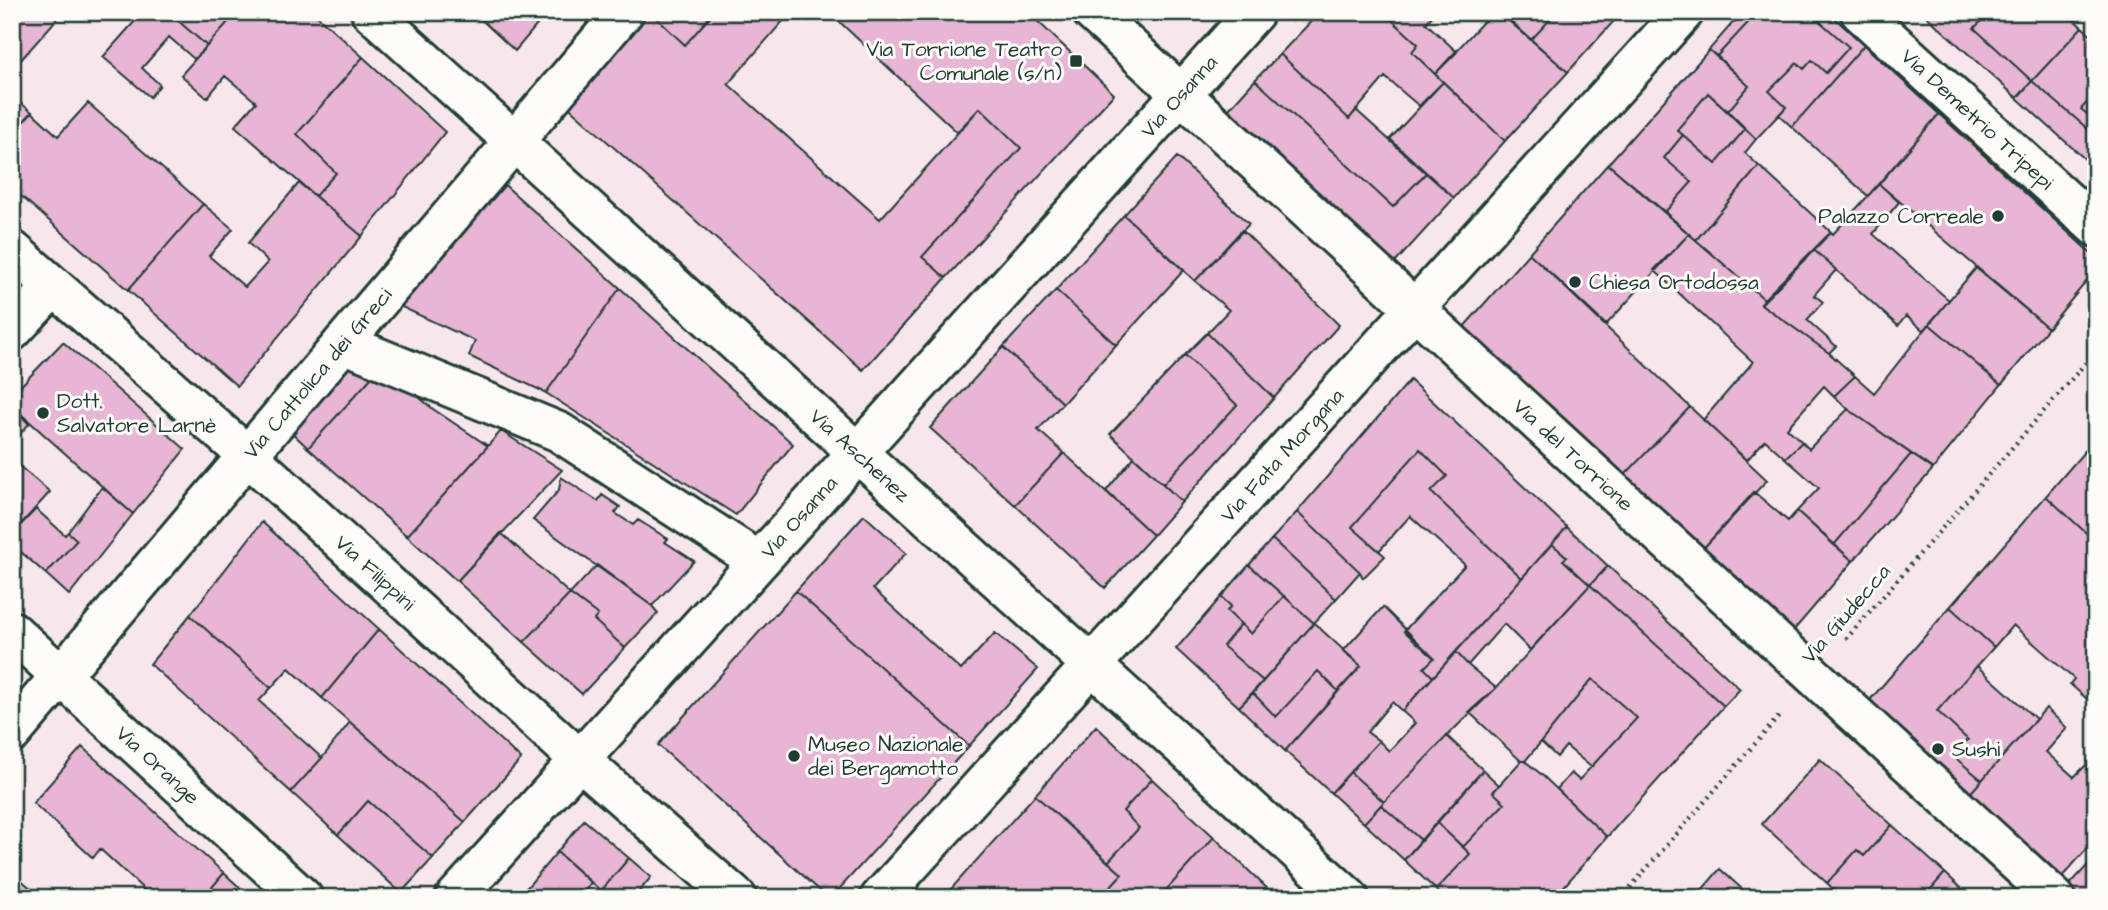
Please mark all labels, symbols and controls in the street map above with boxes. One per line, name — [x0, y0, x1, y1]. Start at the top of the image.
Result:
place label: Via Torrione Teatro Comunale (s/n) — [866, 35, 1062, 88]
street label: Via Demetrio Tripepi — [1895, 42, 2060, 196]
street label: Via Osanna — [1134, 48, 1224, 144]
marker: Via Torrione Teatro Comunale (s/n) — [1068, 53, 1084, 69]
place label: Palazzo Correale — [1818, 202, 1984, 231]
marker: Palazzo Correale — [1990, 208, 2006, 224]
place label: Chiesa Ortodossa — [1589, 268, 1759, 297]
marker: Chiesa Ortodossa — [1567, 274, 1583, 290]
street label: Via Cattolica dei Greci — [236, 281, 399, 465]
street label: Via Fata Morgana — [1213, 382, 1351, 529]
place label: Dott. Salvatore Larnè — [57, 387, 216, 440]
street label: Via del Torrione — [1507, 392, 1640, 518]
street label: Via Aschenez — [803, 402, 917, 509]
marker: Dott. Salvatore Larnè — [35, 405, 51, 421]
street label: Via Osanna — [754, 469, 844, 565]
street label: Via Filippini — [329, 528, 422, 617]
street label: Via Giudecca — [1795, 558, 1898, 670]
street label: Via Orange — [110, 719, 206, 811]
place label: Museo Nazionale dei Bergamotto — [808, 730, 963, 785]
place label: Sushi — [1952, 735, 2000, 764]
marker: Sushi — [1930, 741, 1946, 757]
marker: Museo Nazionale dei Bergamotto — [786, 748, 802, 764]

